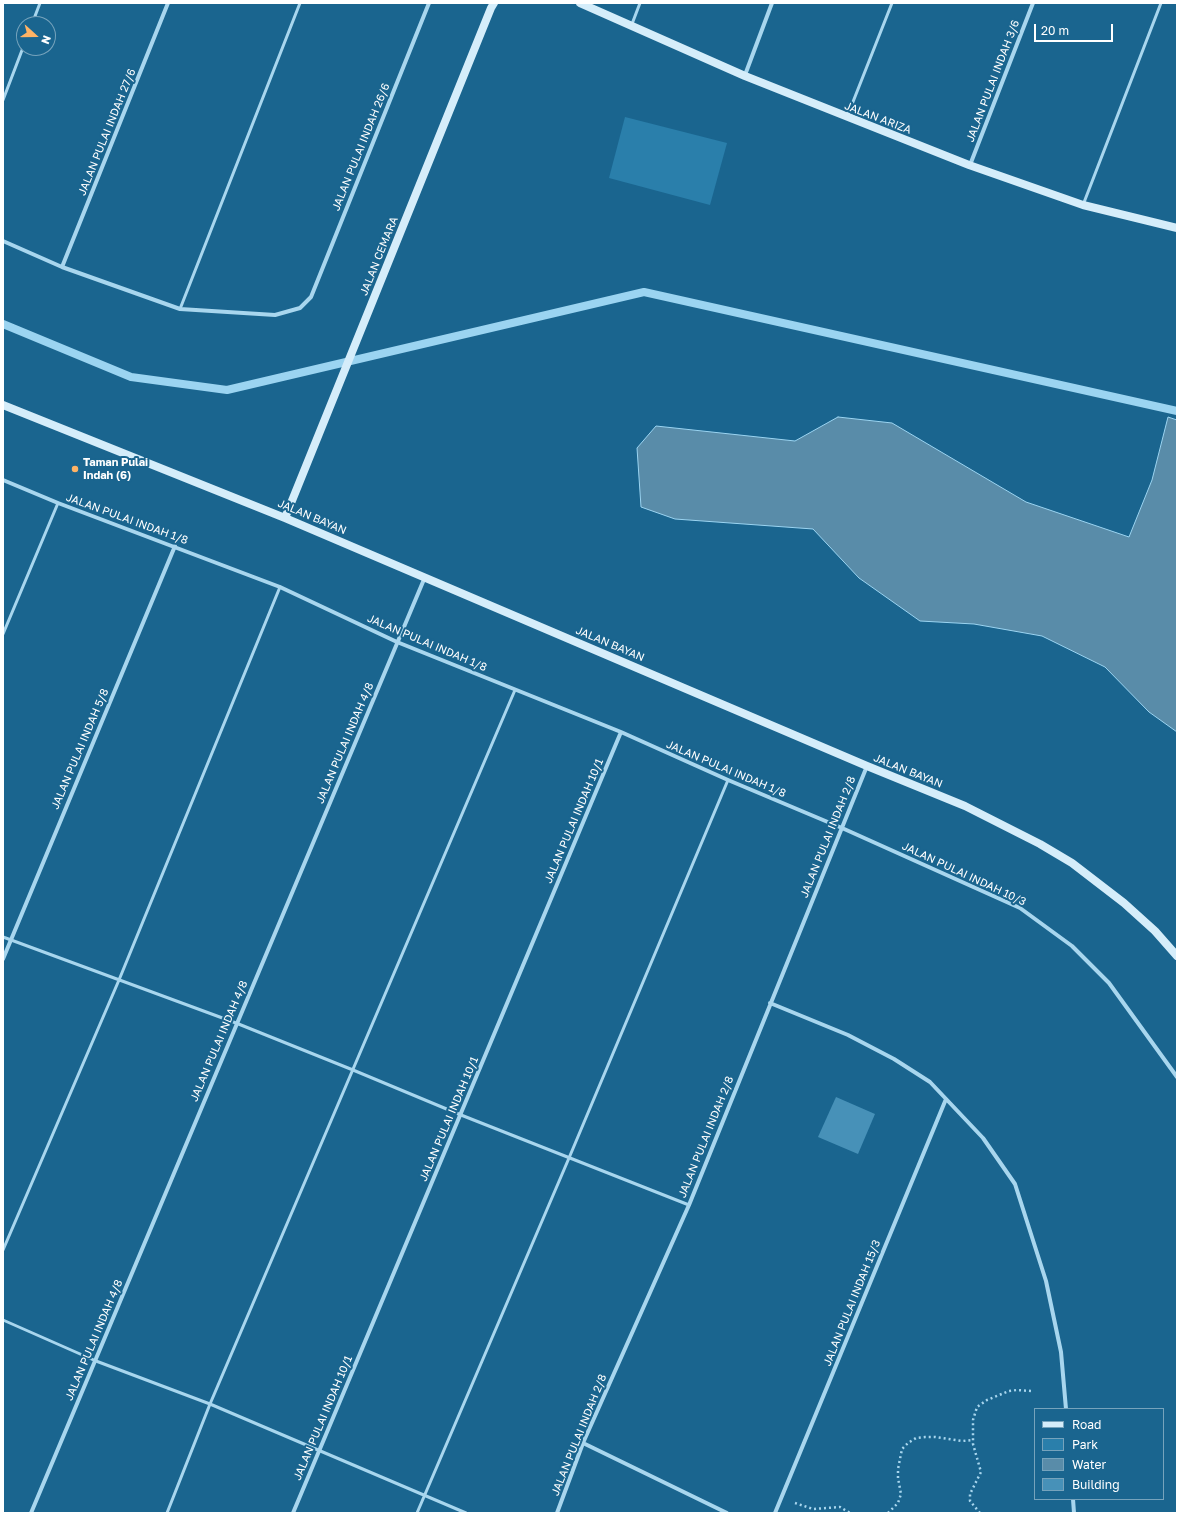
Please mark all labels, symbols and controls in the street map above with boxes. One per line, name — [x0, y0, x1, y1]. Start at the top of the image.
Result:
north arrow — [16, 16, 56, 56]
scale bar — [1036, 16, 1115, 42]
street label: JALAN PULAI INDAH 3/6 — [964, 18, 1022, 144]
text: 20 m — [1041, 23, 1069, 38]
text: N — [39, 34, 54, 46]
street label: JALAN PULAI INDAH 27/6 — [75, 67, 139, 197]
street label: JALAN PULAI INDAH 26/6 — [329, 81, 393, 213]
street label: JALAN ARIZA — [843, 99, 913, 137]
street label: JALAN CEMARA — [357, 215, 401, 297]
place label: Taman Pulai Indah (6) — [83, 456, 148, 482]
marker: Taman Pulai Indah (6) — [70, 464, 80, 474]
street label: JALAN PULAI INDAH 1/8 — [64, 491, 190, 547]
street label: JALAN BAYAN — [276, 497, 348, 537]
street label: JALAN PULAI INDAH 1/8 — [365, 612, 489, 674]
street label: JALAN BAYAN — [574, 624, 646, 664]
street label: JALAN PULAI INDAH 4/8 — [314, 681, 376, 805]
street label: JALAN PULAI INDAH 5/8 — [49, 687, 111, 811]
street label: JALAN PULAI INDAH 1/8 — [664, 738, 788, 800]
street label: JALAN BAYAN — [872, 751, 944, 791]
street label: JALAN PULAI INDAH 10/1 — [542, 757, 606, 885]
street label: JALAN PULAI INDAH 2/8 — [798, 774, 858, 900]
street label: JALAN PULAI INDAH 10/3 — [900, 839, 1028, 909]
street label: JALAN PULAI INDAH 4/8 — [188, 979, 250, 1103]
street label: JALAN PULAI INDAH 10/1 — [417, 1055, 481, 1183]
street label: JALAN PULAI INDAH 2/8 — [676, 1074, 736, 1200]
street label: JALAN PULAI INDAH 15/3 — [821, 1238, 883, 1368]
street label: JALAN PULAI INDAH 4/8 — [63, 1278, 125, 1402]
street label: JALAN PULAI INDAH 10/1 — [291, 1354, 355, 1482]
street label: JALAN PULAI INDAH 2/8 — [549, 1372, 609, 1498]
legend — [1034, 1408, 1164, 1500]
text: Road — [1072, 1417, 1101, 1432]
text: Park — [1072, 1437, 1098, 1452]
text: Water — [1072, 1457, 1106, 1472]
text: Building — [1072, 1477, 1120, 1492]

